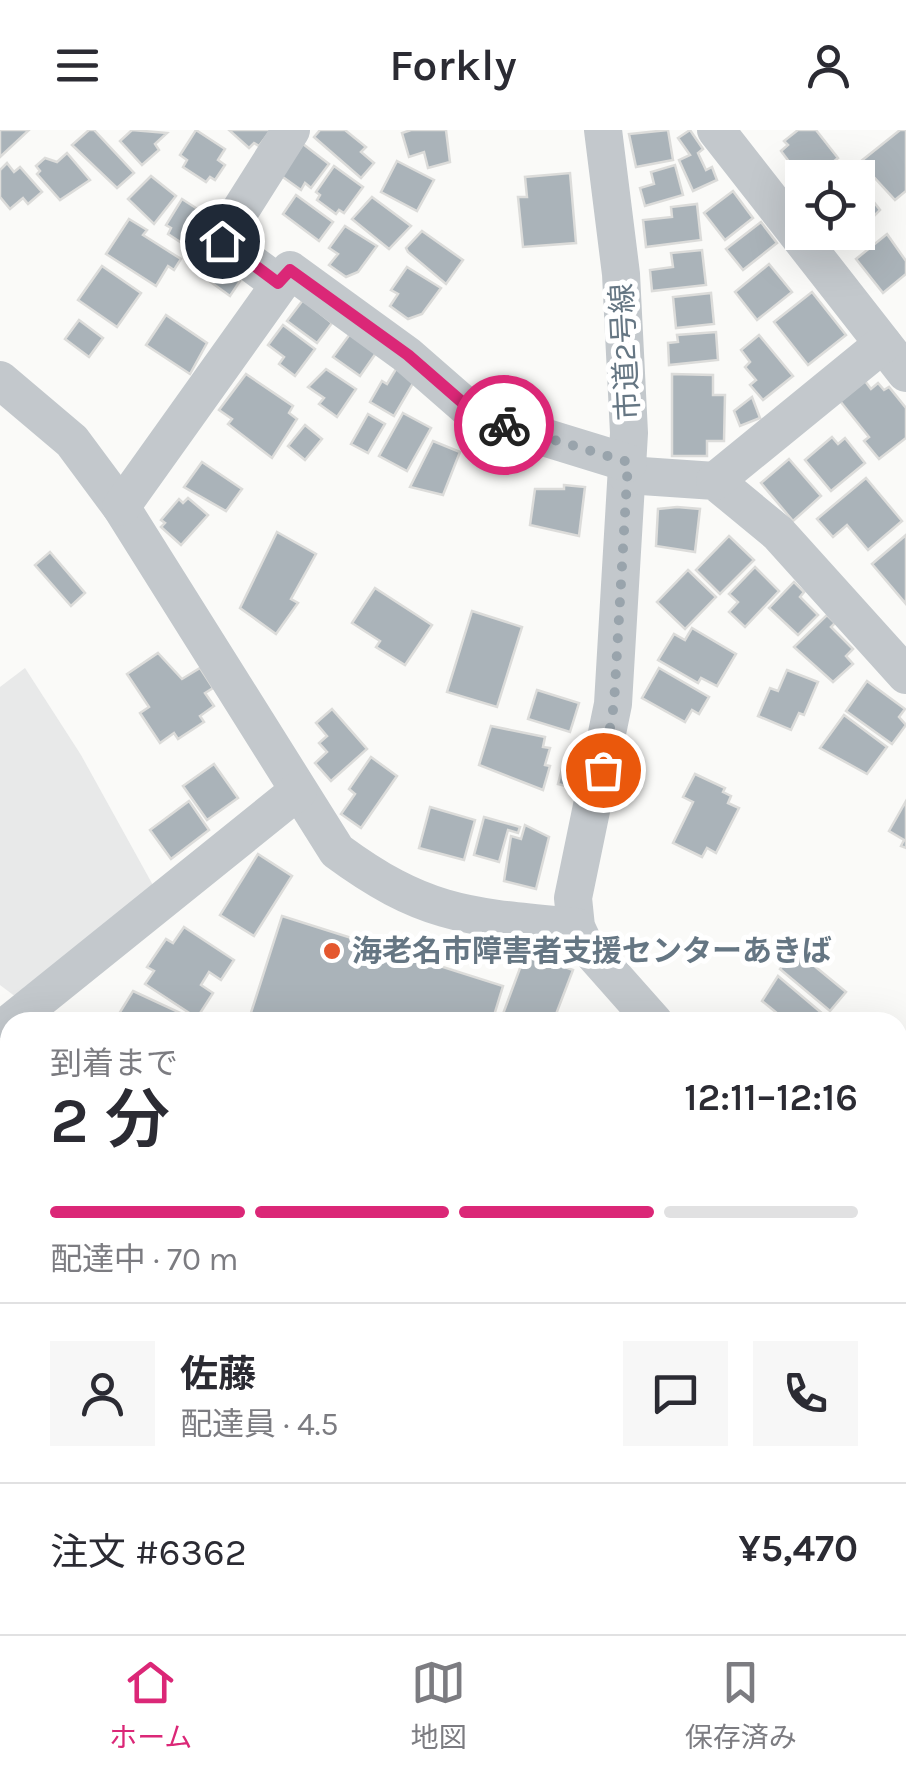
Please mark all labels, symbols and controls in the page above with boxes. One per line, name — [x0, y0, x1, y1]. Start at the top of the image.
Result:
icon: menu — [50, 38, 105, 93]
icon: person — [801, 38, 856, 93]
text: Forkly — [389, 39, 517, 91]
map controls — [785, 160, 875, 250]
button: locate — [785, 160, 875, 250]
pin — [180, 199, 265, 284]
icon: home — [195, 214, 250, 269]
street label: 市道2号線 — [603, 282, 647, 422]
courier — [454, 375, 554, 475]
icon: bike — [477, 398, 532, 453]
pin — [561, 728, 646, 813]
icon: bag — [576, 743, 631, 798]
place label: 海老名市障害者支援センターあきば — [352, 933, 832, 969]
marker: 海老名市障害者支援センターあきば — [321, 940, 343, 962]
text: 到着まで — [50, 1045, 178, 1082]
text: 12:11–12:16 — [684, 1075, 858, 1120]
text: 2 分 — [50, 1082, 170, 1158]
text: 配達中 · 70 m — [50, 1241, 238, 1278]
button: person — [50, 1341, 155, 1446]
button: chat — [623, 1341, 728, 1446]
button: phone — [753, 1341, 858, 1446]
text: 佐藤 — [180, 1352, 256, 1397]
text: 配達員 · 4.5 — [180, 1406, 339, 1443]
text: ¥5,470 — [738, 1526, 858, 1571]
text: 注文 #6362 — [50, 1530, 247, 1575]
tab: ホーム — [109, 1655, 192, 1755]
tab: 地図 — [411, 1655, 467, 1755]
tab: 保存済み — [685, 1655, 797, 1755]

